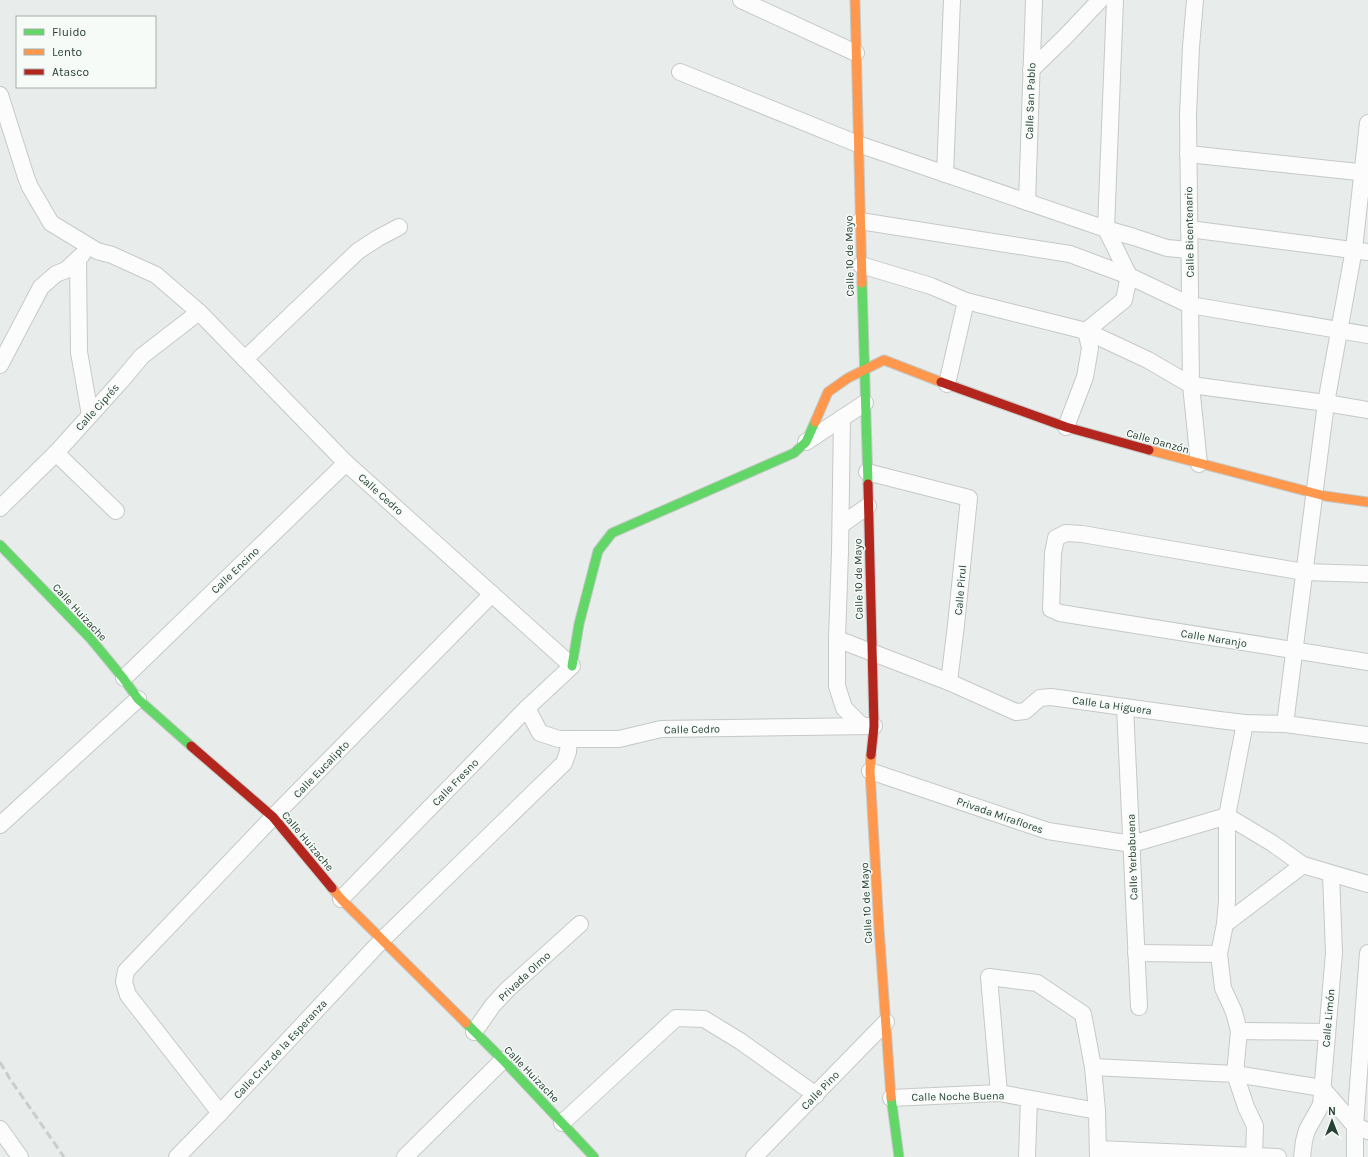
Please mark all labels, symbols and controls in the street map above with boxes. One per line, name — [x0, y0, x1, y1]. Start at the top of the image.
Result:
legend — [16, 16, 156, 88]
text: Fluido — [52, 25, 86, 39]
text: Lento — [52, 45, 82, 59]
street label: Calle San Pablo — [1023, 62, 1038, 140]
text: Atasco — [52, 65, 89, 79]
street label: Calle Bicentenario — [1182, 186, 1197, 278]
street label: Calle 10 de Mayo — [842, 215, 857, 297]
street label: Calle Ciprés — [73, 381, 122, 434]
street label: Calle Danzón — [1125, 426, 1191, 457]
street label: Calle Cedro — [355, 471, 406, 518]
street label: Calle 10 de Mayo — [851, 538, 866, 620]
street label: Calle Encino — [209, 544, 262, 596]
street label: Calle Pirul — [952, 564, 969, 616]
street label: Calle Huizache — [50, 581, 110, 644]
street label: Calle Naranjo — [1180, 627, 1248, 650]
street label: Calle La Higuera — [1071, 693, 1153, 718]
street label: Calle Cedro — [664, 723, 720, 736]
street label: Calle Eucalipto — [291, 738, 352, 801]
street label: Calle Fresno — [429, 756, 481, 809]
street label: Privada Miraflores — [955, 795, 1045, 837]
street label: Calle Huizache — [279, 809, 337, 874]
street label: Calle Yerbabuena — [1124, 814, 1141, 900]
street label: Calle 10 de Mayo — [858, 862, 875, 944]
street label: Privada Olmo — [496, 949, 553, 1004]
street label: Calle Limón — [1319, 988, 1338, 1048]
street label: Calle Cruz de la Esperanza — [231, 997, 330, 1102]
street label: Calle Huizache — [501, 1043, 562, 1106]
street label: Calle Pino — [799, 1068, 842, 1113]
street label: Calle Noche Buena — [911, 1089, 1005, 1104]
north arrow — [1312, 1101, 1352, 1141]
text: N — [1328, 1105, 1336, 1118]

